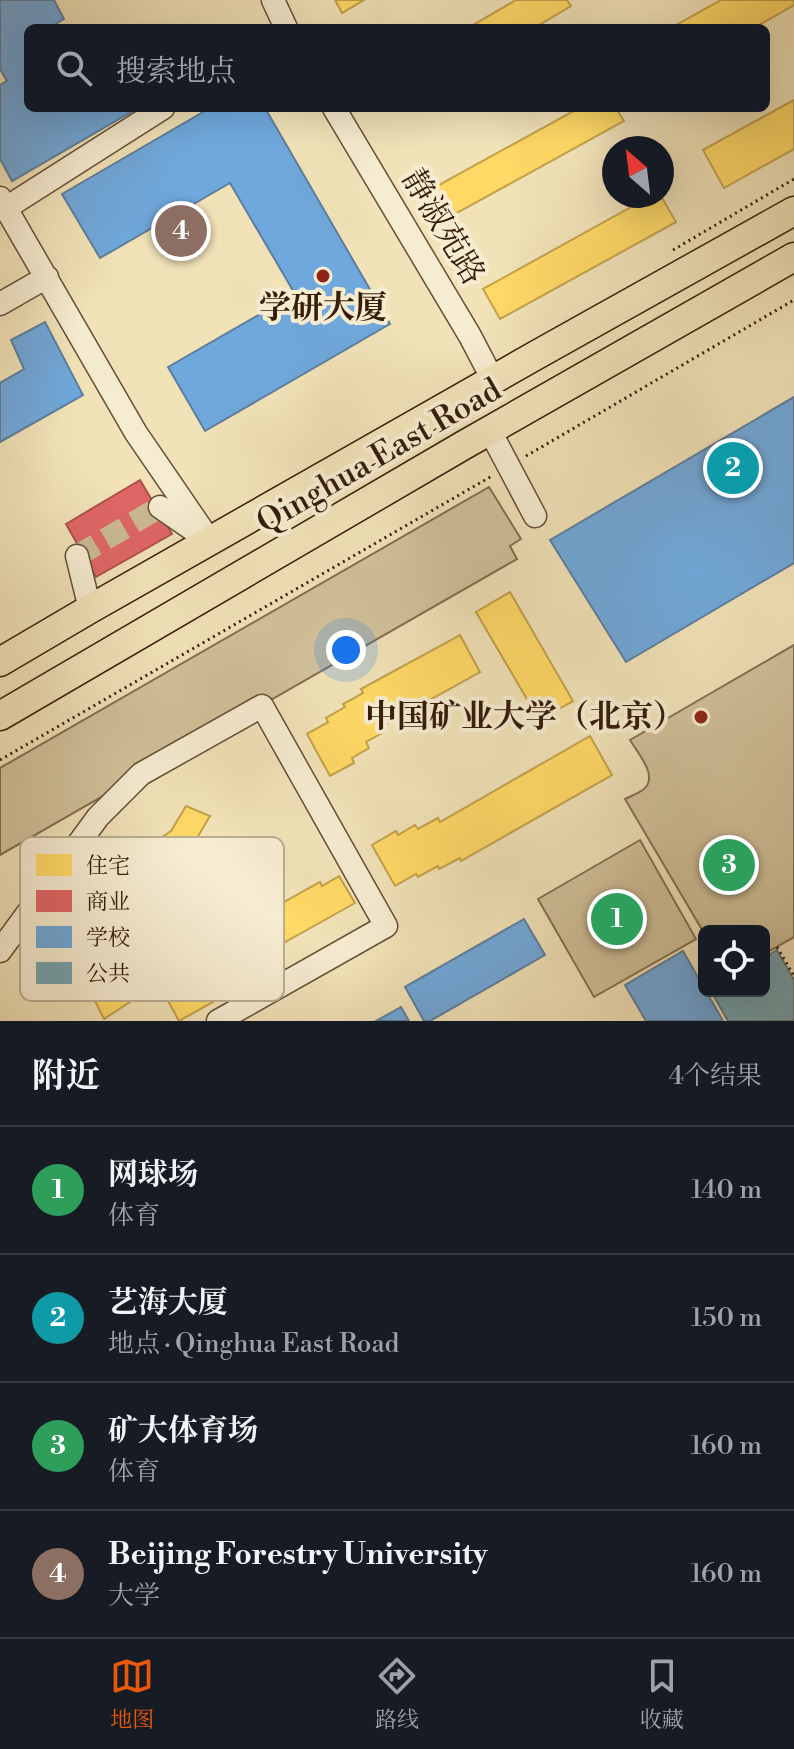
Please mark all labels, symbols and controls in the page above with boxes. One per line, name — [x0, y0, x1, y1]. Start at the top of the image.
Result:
search box — [24, 24, 770, 112]
icon: search — [52, 46, 96, 90]
text: 搜索地点 — [116, 53, 236, 91]
north arrow — [602, 136, 674, 208]
street label: 静淑苑路 — [393, 162, 493, 292]
pin: 4 — [155, 201, 207, 261]
marker: 学研大厦 — [314, 267, 332, 285]
place label: 学研大厦 — [259, 288, 387, 328]
street label: Qinghua East Road — [249, 370, 509, 542]
pin: 2 — [707, 438, 759, 498]
your location — [326, 630, 366, 670]
place label: 中国矿业大学（北京） — [365, 697, 685, 737]
marker: 中国矿业大学（北京） — [692, 708, 710, 726]
pin: 3 — [703, 835, 755, 895]
legend — [20, 837, 284, 1001]
text: 住宅 — [86, 853, 130, 880]
text: 商业 — [86, 889, 130, 916]
pin: 1 — [591, 889, 643, 949]
text: 学校 — [86, 925, 130, 952]
map controls — [698, 925, 770, 997]
button: locate — [698, 925, 770, 997]
text: 公共 — [86, 961, 130, 988]
text: 附近 — [32, 1056, 100, 1098]
text: 4个结果 — [669, 1060, 762, 1092]
text: 网球场 — [108, 1156, 198, 1194]
text: 1 — [52, 1174, 64, 1206]
text: 140 m — [691, 1174, 762, 1206]
text: 体育 — [108, 1200, 160, 1232]
text: 艺海大厦 — [108, 1284, 228, 1322]
text: 2 — [50, 1302, 66, 1334]
text: 150 m — [691, 1302, 762, 1334]
text: 地点 · Qinghua East Road — [108, 1328, 399, 1360]
text: 矿大体育场 — [108, 1412, 258, 1450]
text: 3 — [50, 1430, 66, 1462]
text: 160 m — [691, 1430, 762, 1462]
text: 体育 — [108, 1456, 160, 1488]
text: Beijing Forestry University — [108, 1536, 488, 1574]
text: 4 — [49, 1558, 67, 1590]
text: 160 m — [691, 1558, 762, 1590]
text: 大学 — [108, 1580, 160, 1612]
tab: 地图 — [110, 1654, 154, 1734]
tab: 路线 — [375, 1654, 419, 1734]
tab: 收藏 — [640, 1654, 684, 1734]

